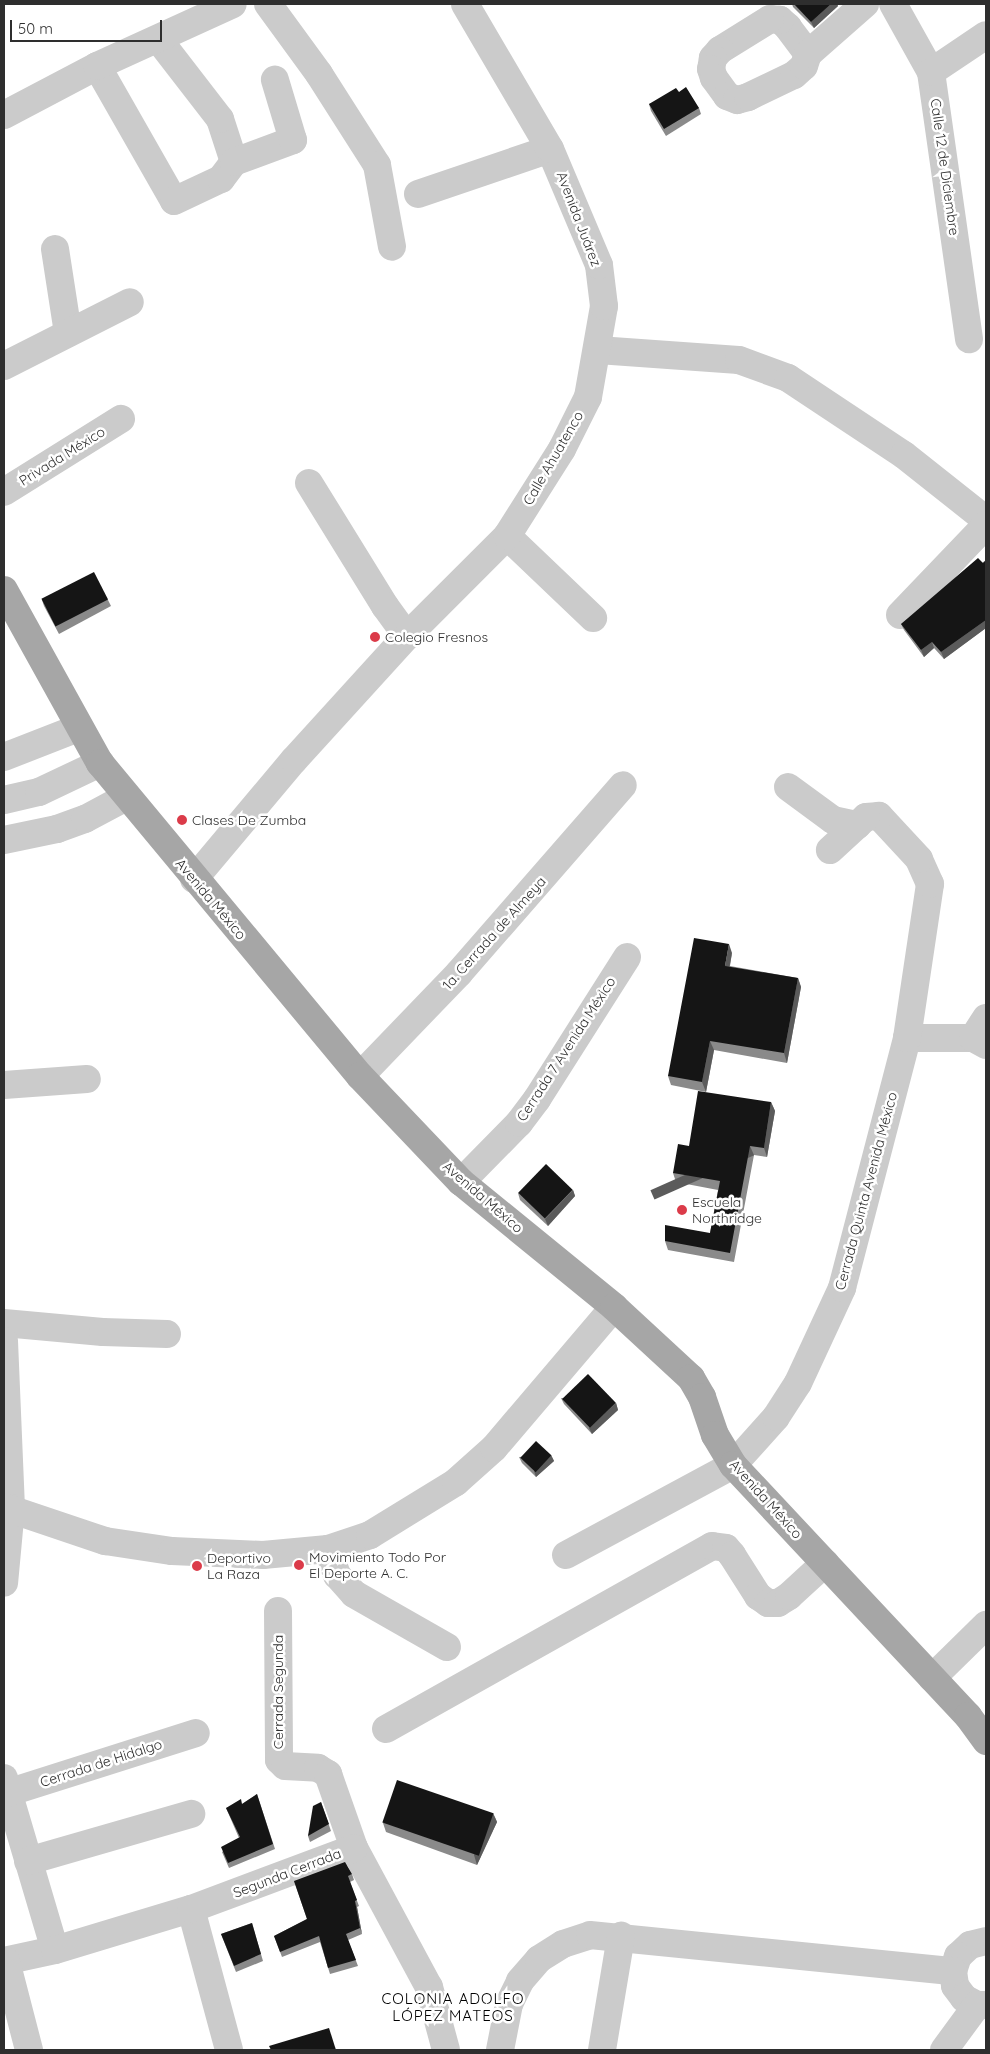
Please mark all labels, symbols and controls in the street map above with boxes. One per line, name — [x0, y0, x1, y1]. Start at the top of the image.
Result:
scale bar — [12, 10, 165, 42]
text: 50 m — [18, 19, 53, 38]
street label: Calle 12 de Diciembre — [927, 97, 963, 237]
street label: Avenida Juárez — [553, 169, 605, 269]
street label: Calle Ahuatenco — [519, 408, 587, 508]
street label: Privada México — [16, 423, 108, 489]
place label: Colegio Fresnos — [385, 629, 488, 645]
marker: Colegio Fresnos — [369, 631, 381, 643]
place label: Clases De Zumba — [192, 812, 306, 828]
marker: Clases De Zumba — [176, 814, 188, 826]
street label: Avenida México — [172, 855, 250, 943]
street label: 1a. Cerrada de Almeya — [439, 873, 549, 993]
street label: Cerrada 7 Avenida México — [513, 974, 619, 1124]
street label: Cerrada Quinta Avenida México — [831, 1090, 901, 1292]
street label: Avenida México — [440, 1158, 526, 1236]
place label: Escuela Northridge — [692, 1194, 762, 1226]
marker: Escuela Northridge — [676, 1204, 688, 1216]
street label: Avenida México — [726, 1456, 806, 1542]
place label: Movimiento Todo Por El Deporte A. C. — [309, 1549, 446, 1581]
place label: Deportivo La Raza — [207, 1550, 271, 1582]
marker: Movimiento Todo Por El Deporte A. C. — [293, 1559, 305, 1571]
marker: Deportivo La Raza — [191, 1560, 203, 1572]
street label: Cerrada Segunda — [270, 1635, 286, 1749]
street label: Cerrada de Hidalgo — [38, 1735, 164, 1791]
street label: Segunda Cerrada — [231, 1845, 343, 1901]
district label: COLONIA ADOLFO LÓPEZ MATEOS — [380, 1989, 526, 2024]

